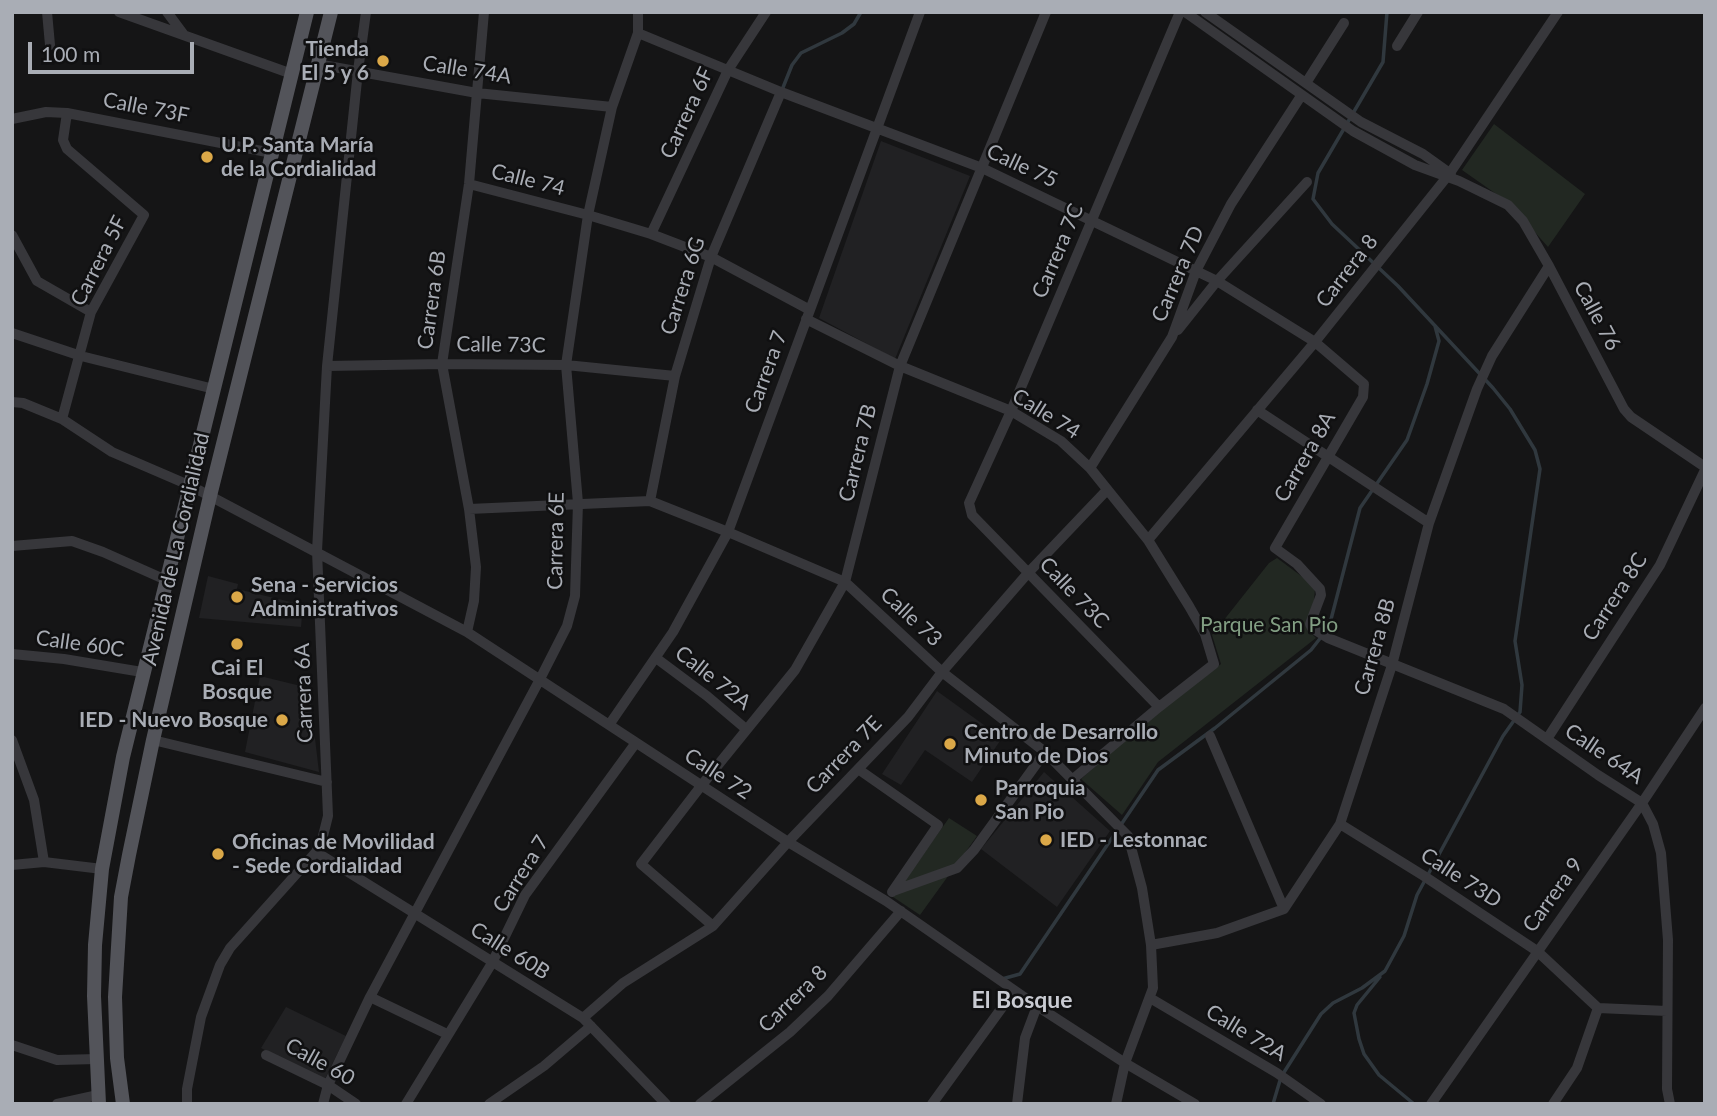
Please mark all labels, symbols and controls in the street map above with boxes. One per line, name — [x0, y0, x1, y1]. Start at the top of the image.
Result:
scale bar — [32, 28, 198, 72]
place label: Tienda El 5 y 6 — [301, 36, 369, 86]
text: 100 m — [41, 41, 100, 66]
street label: Calle 74A — [421, 51, 513, 89]
marker: Tienda El 5 y 6 — [375, 53, 391, 69]
street label: Carrera 6F — [655, 63, 719, 163]
street label: Calle 73F — [101, 87, 191, 129]
place label: U.P. Santa María de la Cordialidad — [221, 132, 376, 182]
street label: Calle 75 — [983, 139, 1061, 193]
marker: U.P. Santa María de la Cordialidad — [199, 149, 215, 165]
street label: Calle 74 — [488, 159, 568, 201]
street label: Carrera 7C — [1027, 200, 1089, 302]
street label: Carrera 5F — [66, 212, 132, 310]
street label: Carrera 7D — [1147, 222, 1209, 326]
street label: Carrera 8 — [1311, 229, 1383, 313]
street label: Carrera 6G — [655, 234, 711, 338]
street label: Carrera 6B — [413, 249, 451, 351]
street label: Calle 76 — [1568, 277, 1626, 355]
street label: Carrera 7 — [739, 327, 793, 417]
street label: Calle 73C — [456, 332, 546, 358]
street label: Calle 74 — [1007, 383, 1085, 445]
street label: Carrera 7B — [834, 402, 882, 504]
street label: Carrera 8A — [1269, 407, 1341, 507]
street label: Avenida de La Cordialidad — [137, 430, 215, 668]
street label: Carrera 6E — [543, 492, 569, 590]
street label: Carrera 8C — [1577, 548, 1653, 646]
street label: Calle 73C — [1034, 552, 1114, 634]
place label: Sena - Servicios Administrativos — [251, 572, 398, 622]
street label: Calle 73 — [875, 582, 947, 652]
marker: Sena - Servicios Administrativos — [229, 589, 245, 605]
street label: Carrera 8B — [1349, 596, 1401, 698]
park label: Parque San Pio — [1200, 612, 1338, 638]
street label: Calle 60C — [34, 625, 126, 663]
marker: Cai El Bosque — [229, 636, 245, 652]
street label: Calle 72A — [670, 641, 756, 715]
street label: Carrera 6A — [290, 643, 318, 743]
place label: Cai El Bosque — [202, 655, 272, 705]
place label: IED - Nuevo Bosque — [79, 707, 268, 733]
street label: Carrera 7E — [801, 711, 887, 799]
marker: IED - Nuevo Bosque — [274, 712, 290, 728]
place label: Centro de Desarrollo Minuto de Dios — [964, 719, 1158, 769]
street label: Calle 64A — [1560, 719, 1648, 789]
marker: Centro de Desarrollo Minuto de Dios — [942, 736, 958, 752]
street label: Calle 72 — [680, 743, 756, 805]
place label: Parroquia San Pio — [995, 775, 1086, 825]
marker: Parroquia San Pio — [973, 792, 989, 808]
place label: IED - Lestonnac — [1060, 827, 1207, 853]
place label: Oficinas de Movilidad - Sede Cordialidad — [232, 829, 435, 879]
street label: Carrera 7 — [488, 831, 554, 917]
marker: IED - Lestonnac — [1038, 832, 1054, 848]
street label: Calle 73D — [1416, 843, 1506, 913]
marker: Oficinas de Movilidad - Sede Cordialidad — [210, 846, 226, 862]
street label: Carrera 9 — [1518, 853, 1588, 937]
street label: Calle 60B — [466, 917, 554, 985]
street label: Carrera 8 — [753, 960, 833, 1038]
district label: El Bosque — [971, 987, 1073, 1015]
street label: Calle 72A — [1201, 999, 1291, 1067]
street label: Calle 60 — [281, 1033, 359, 1091]

